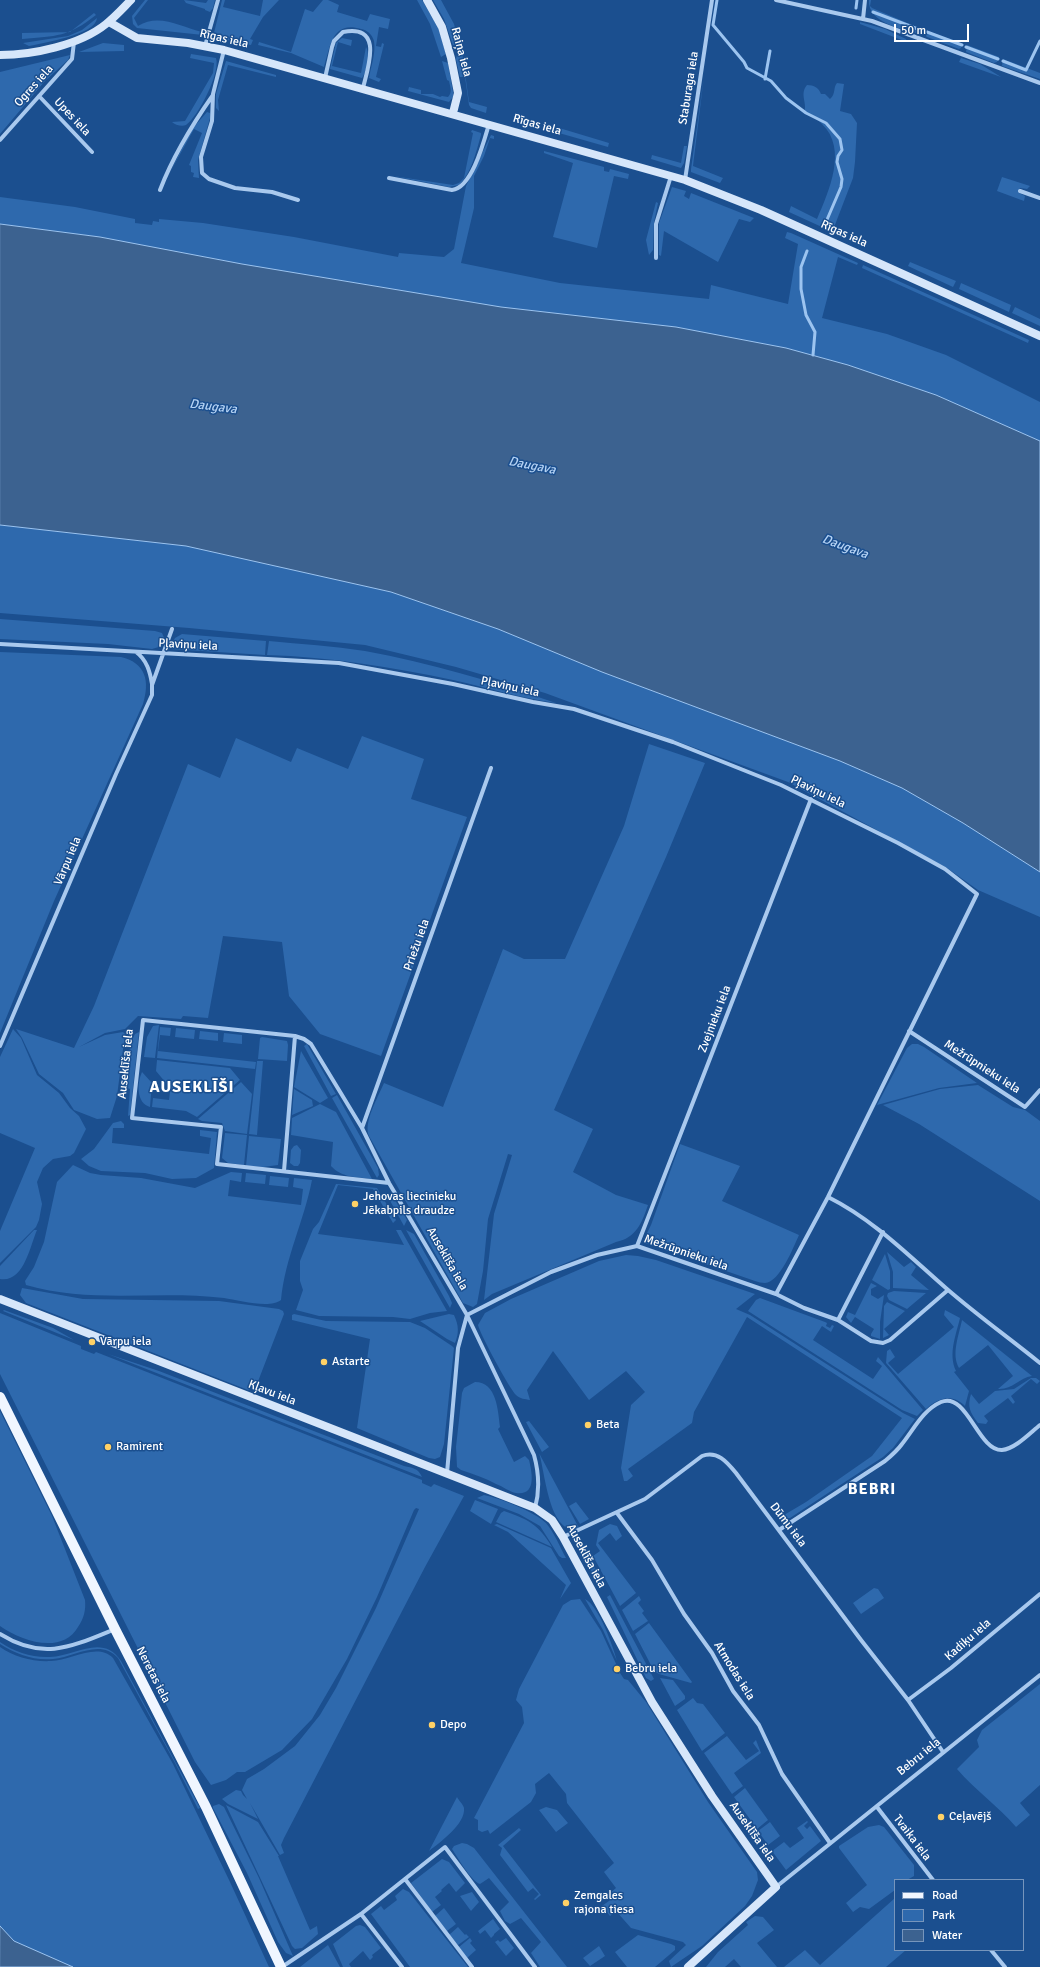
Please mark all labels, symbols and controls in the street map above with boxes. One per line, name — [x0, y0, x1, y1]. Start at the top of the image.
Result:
scale bar — [896, 16, 971, 42]
text: 50 m — [901, 23, 926, 38]
street label: Rīgas iela — [198, 26, 250, 52]
street label: Raiņa iela — [447, 26, 475, 78]
street label: Staburaga iela — [676, 50, 702, 126]
street label: Ogres iela — [12, 62, 56, 110]
street label: Upes iela — [51, 95, 93, 139]
street label: Rīgas iela — [511, 111, 563, 139]
street label: Rīgas iela — [818, 217, 870, 251]
water label: Daugava — [188, 396, 238, 418]
water label: Daugava — [507, 454, 557, 478]
water label: Daugava — [820, 532, 870, 562]
street label: Pļaviņu iela — [158, 636, 218, 654]
street label: Pļaviņu iela — [479, 674, 541, 700]
street label: Pļaviņu iela — [788, 772, 848, 812]
street label: Vārpu iela — [51, 835, 85, 887]
street label: Priežu iela — [401, 917, 433, 973]
street label: Zvejnieku iela — [696, 983, 734, 1055]
street label: Auseklīša iela — [115, 1028, 137, 1100]
street label: Mežrūpnieku iela — [941, 1037, 1023, 1097]
district label: AUSEKLĪŠI — [149, 1078, 235, 1098]
place label: Jehovas liecinieku Jēkabpils draudze — [363, 1190, 456, 1218]
marker: Jehovas liecinieku Jēkabpils draudze — [350, 1199, 360, 1209]
street label: Auseklīša iela — [423, 1225, 471, 1293]
street label: Mežrūpnieku iela — [642, 1232, 730, 1274]
place label: Vārpu iela — [100, 1335, 151, 1349]
marker: Vārpu iela — [87, 1337, 97, 1347]
place label: Astarte — [332, 1355, 370, 1369]
marker: Astarte — [319, 1357, 329, 1367]
street label: Kļavu iela — [246, 1377, 298, 1409]
place label: Beta — [596, 1418, 620, 1432]
marker: Beta — [583, 1420, 593, 1430]
place label: Ramirent — [116, 1440, 163, 1454]
marker: Ramirent — [103, 1442, 113, 1452]
district label: BEBRI — [848, 1480, 896, 1500]
street label: Dūmu iela — [767, 1500, 809, 1550]
street label: Auseklīša iela — [563, 1522, 609, 1590]
street label: Kadiķu iela — [942, 1616, 994, 1664]
street label: Atmodas iela — [710, 1639, 758, 1703]
street label: Neretas iela — [133, 1644, 173, 1706]
place label: Bebru iela — [625, 1662, 677, 1676]
marker: Bebru iela — [612, 1664, 622, 1674]
place label: Depo — [440, 1718, 466, 1732]
marker: Depo — [427, 1720, 437, 1730]
street label: Bebru iela — [894, 1735, 944, 1779]
street label: Auseklīša iela — [726, 1799, 778, 1865]
place label: Ceļavējš — [949, 1810, 991, 1824]
street label: Tvaika iela — [890, 1812, 934, 1864]
marker: Ceļavējš — [936, 1812, 946, 1822]
legend — [894, 1879, 1024, 1951]
text: Road — [932, 1888, 958, 1903]
place label: Zemgales rajona tiesa — [574, 1889, 634, 1917]
marker: Zemgales rajona tiesa — [561, 1898, 571, 1908]
text: Park — [932, 1908, 955, 1923]
text: Water — [932, 1928, 962, 1943]

